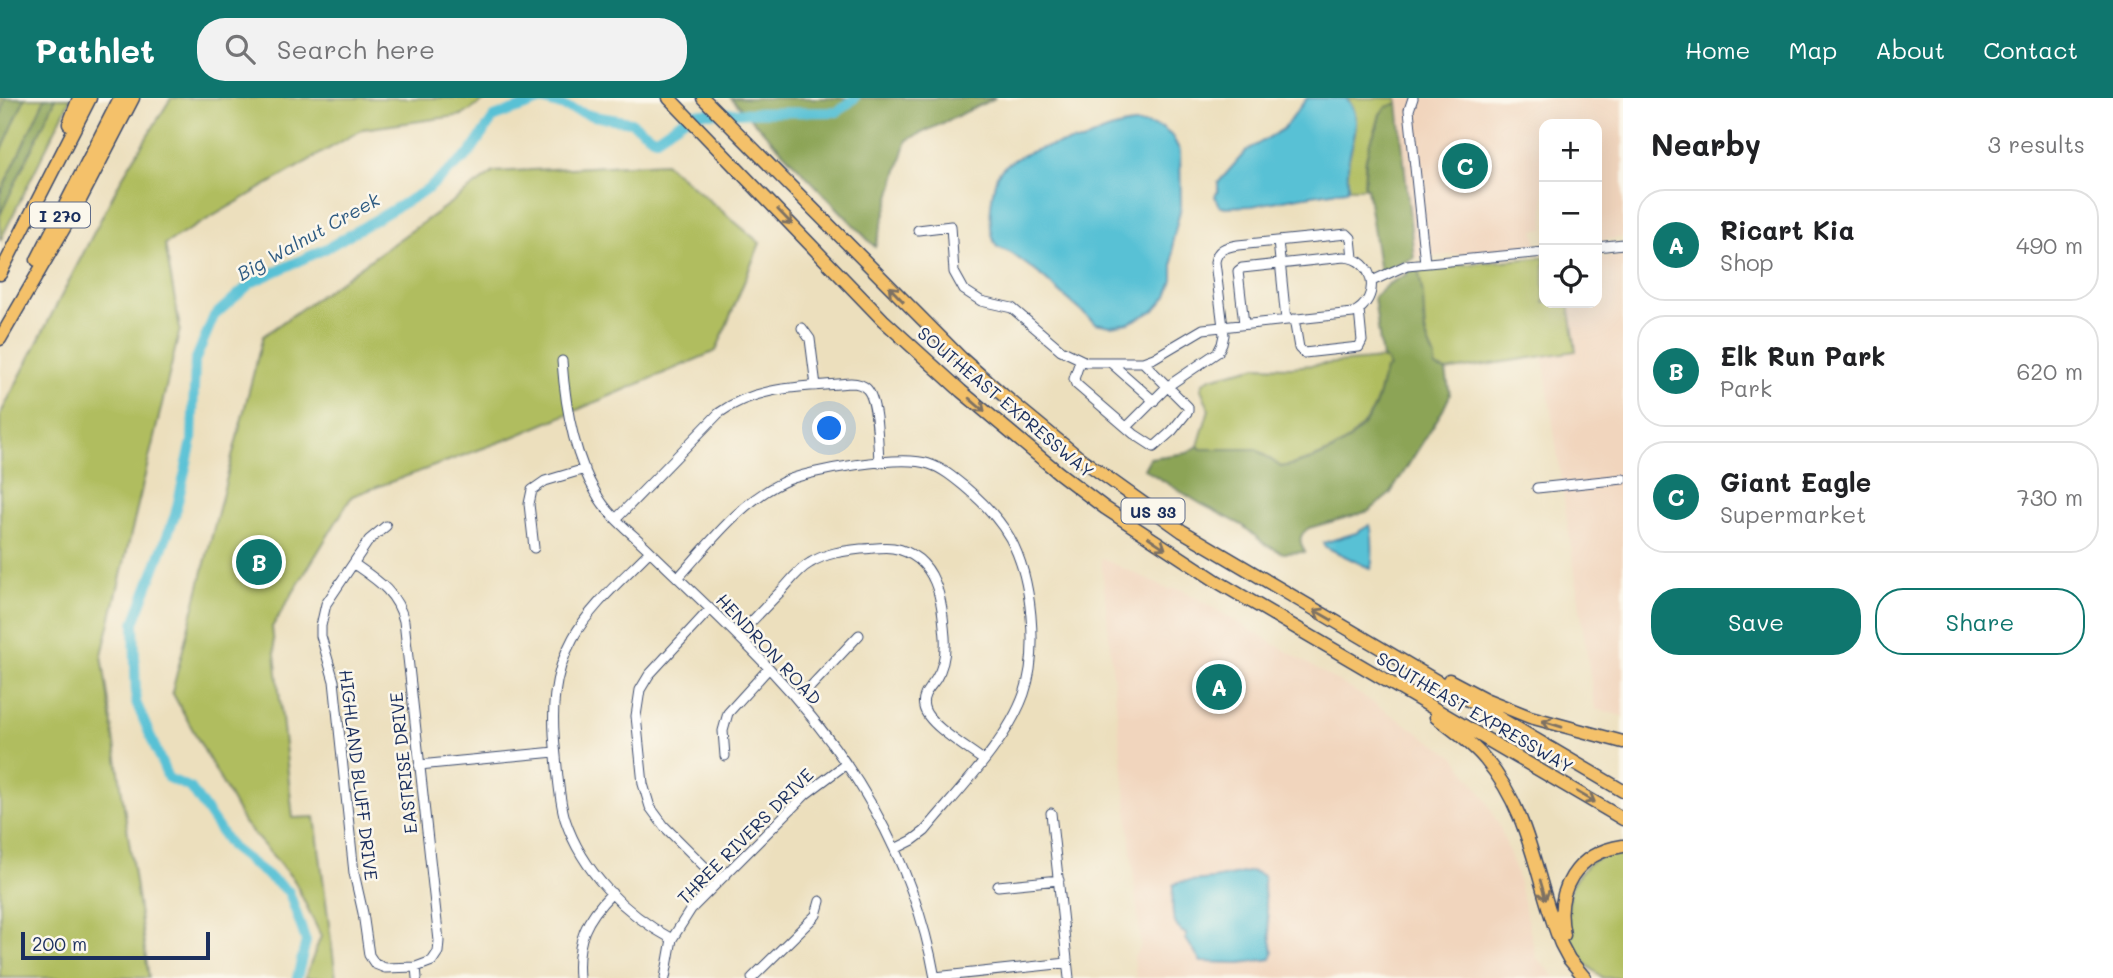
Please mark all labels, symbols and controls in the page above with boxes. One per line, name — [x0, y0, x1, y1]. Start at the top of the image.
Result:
search box — [197, 18, 687, 81]
text: Pathlet — [35, 28, 155, 71]
icon: search — [221, 30, 259, 68]
text: Search here — [277, 32, 435, 66]
text: Home — [1685, 34, 1750, 65]
text: Map — [1788, 34, 1837, 65]
text: About — [1875, 34, 1945, 65]
text: Contact — [1983, 34, 2078, 65]
map controls — [1539, 119, 1602, 308]
button: + — [1539, 119, 1602, 182]
text: Nearby — [1651, 124, 1761, 164]
text: 3 results — [1988, 129, 2085, 159]
pin: C — [1442, 140, 1488, 192]
button: − — [1539, 182, 1602, 245]
water label: Big Walnut Creek — [232, 186, 385, 286]
road number: I 270 — [30, 203, 90, 228]
one-way arrow — [777, 208, 793, 226]
text: Ricart Kia — [1720, 213, 1855, 247]
text: A — [1668, 230, 1684, 260]
text: 490 m — [2016, 230, 2083, 260]
button: locate — [1539, 245, 1602, 308]
text: Shop — [1720, 247, 1774, 277]
one-way arrow — [887, 286, 904, 303]
street label: SOUTHEAST EXPRESSWAY — [913, 321, 1099, 483]
text: Elk Run Park — [1720, 339, 1886, 373]
text: B — [1668, 356, 1684, 386]
text: 620 m — [2016, 356, 2083, 386]
text: Park — [1720, 373, 1772, 403]
one-way arrow — [968, 397, 986, 413]
your location — [812, 411, 846, 445]
text: Giant Eagle — [1720, 465, 1871, 499]
text: C — [1667, 482, 1685, 512]
text: 730 m — [2017, 482, 2083, 512]
road number: US 33 — [1122, 498, 1184, 524]
text: Supermarket — [1720, 499, 1866, 529]
pin: B — [236, 536, 282, 588]
one-way arrow — [1147, 536, 1166, 550]
street label: HENDRON ROAD — [711, 588, 827, 710]
button: Save — [1651, 588, 1861, 655]
button: Share — [1875, 588, 2085, 655]
one-way arrow — [1314, 608, 1334, 622]
street label: SOUTHEAST EXPRESSWAY — [1372, 646, 1578, 778]
pin: A — [1196, 661, 1242, 713]
street label: HIGHLAND BLUFF DRIVE — [334, 668, 384, 882]
street label: EASTRISE DRIVE — [384, 691, 422, 835]
one-way arrow — [1542, 717, 1564, 730]
street label: THREE RIVERS DRIVE — [672, 763, 818, 909]
one-way arrow — [1575, 791, 1596, 804]
one-way arrow — [1538, 879, 1551, 901]
scale bar — [21, 929, 210, 961]
text: 200 m — [32, 931, 87, 956]

